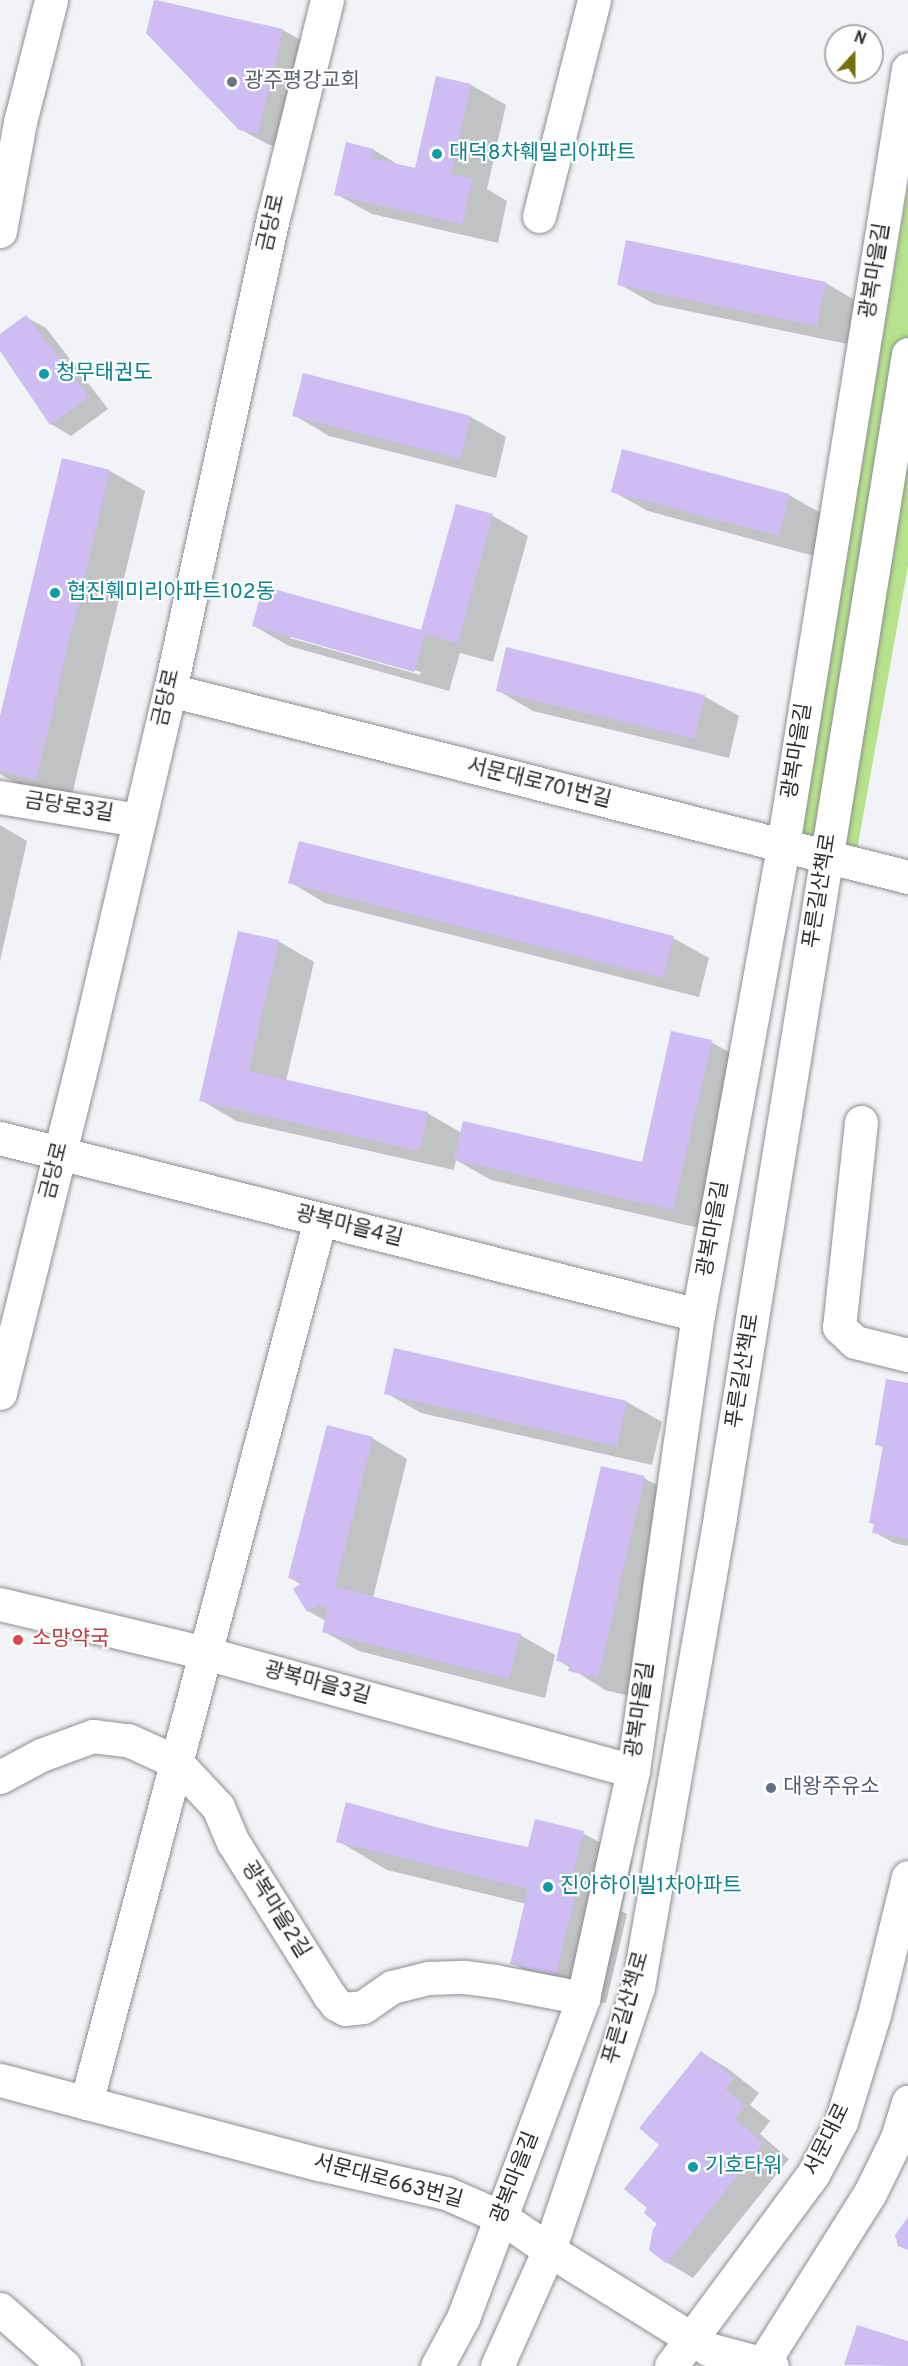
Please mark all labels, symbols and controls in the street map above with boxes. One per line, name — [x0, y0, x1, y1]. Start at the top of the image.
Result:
north arrow — [824, 24, 884, 84]
text: N — [851, 28, 869, 50]
place label: 광주평강교회 — [244, 69, 360, 95]
marker: 광주평강교회 — [225, 75, 239, 89]
place label: 대덕8차훼밀리아파트 — [449, 141, 636, 167]
marker: 대덕8차훼밀리아파트 — [430, 147, 444, 161]
street label: 금당로 — [253, 192, 291, 254]
street label: 광복마을길 — [856, 221, 896, 321]
place label: 청무태권도 — [56, 361, 153, 387]
marker: 청무태권도 — [37, 367, 51, 381]
place label: 협진훼미리아파트102동 — [67, 580, 275, 606]
marker: 협진훼미리아파트102동 — [48, 586, 62, 600]
street label: 금당로 — [148, 667, 186, 729]
street label: 광복마을길 — [778, 701, 818, 801]
street label: 서문대로701번길 — [464, 754, 614, 814]
street label: 금당로3길 — [23, 789, 115, 827]
street label: 푸른길산책로 — [799, 832, 843, 950]
street label: 금당로 — [36, 1140, 74, 1202]
street label: 광복마을길 — [693, 1179, 735, 1279]
street label: 광복마을4길 — [293, 1202, 405, 1252]
street label: 푸른길산책로 — [722, 1312, 766, 1430]
place label: 소망약국 — [32, 1627, 109, 1653]
marker: 소망약국 — [9, 1631, 27, 1649]
street label: 광복마을3길 — [261, 1658, 373, 1710]
street label: 광복마을길 — [622, 1660, 660, 1760]
place label: 대왕주유소 — [783, 1775, 880, 1801]
marker: 대왕주유소 — [764, 1781, 778, 1795]
street label: 광복마을2길 — [235, 1857, 315, 1963]
place label: 진아하이빌1차아파트 — [560, 1874, 742, 1900]
marker: 진아하이빌1차아파트 — [541, 1880, 555, 1894]
street label: 푸른길산책로 — [599, 1949, 655, 2067]
street label: 서문대로 — [800, 2100, 856, 2180]
street label: 광복마을길 — [487, 2128, 545, 2228]
street label: 서문대로663번길 — [311, 2150, 465, 2214]
place label: 기호타워 — [705, 2154, 782, 2180]
marker: 기호타워 — [686, 2160, 700, 2174]

